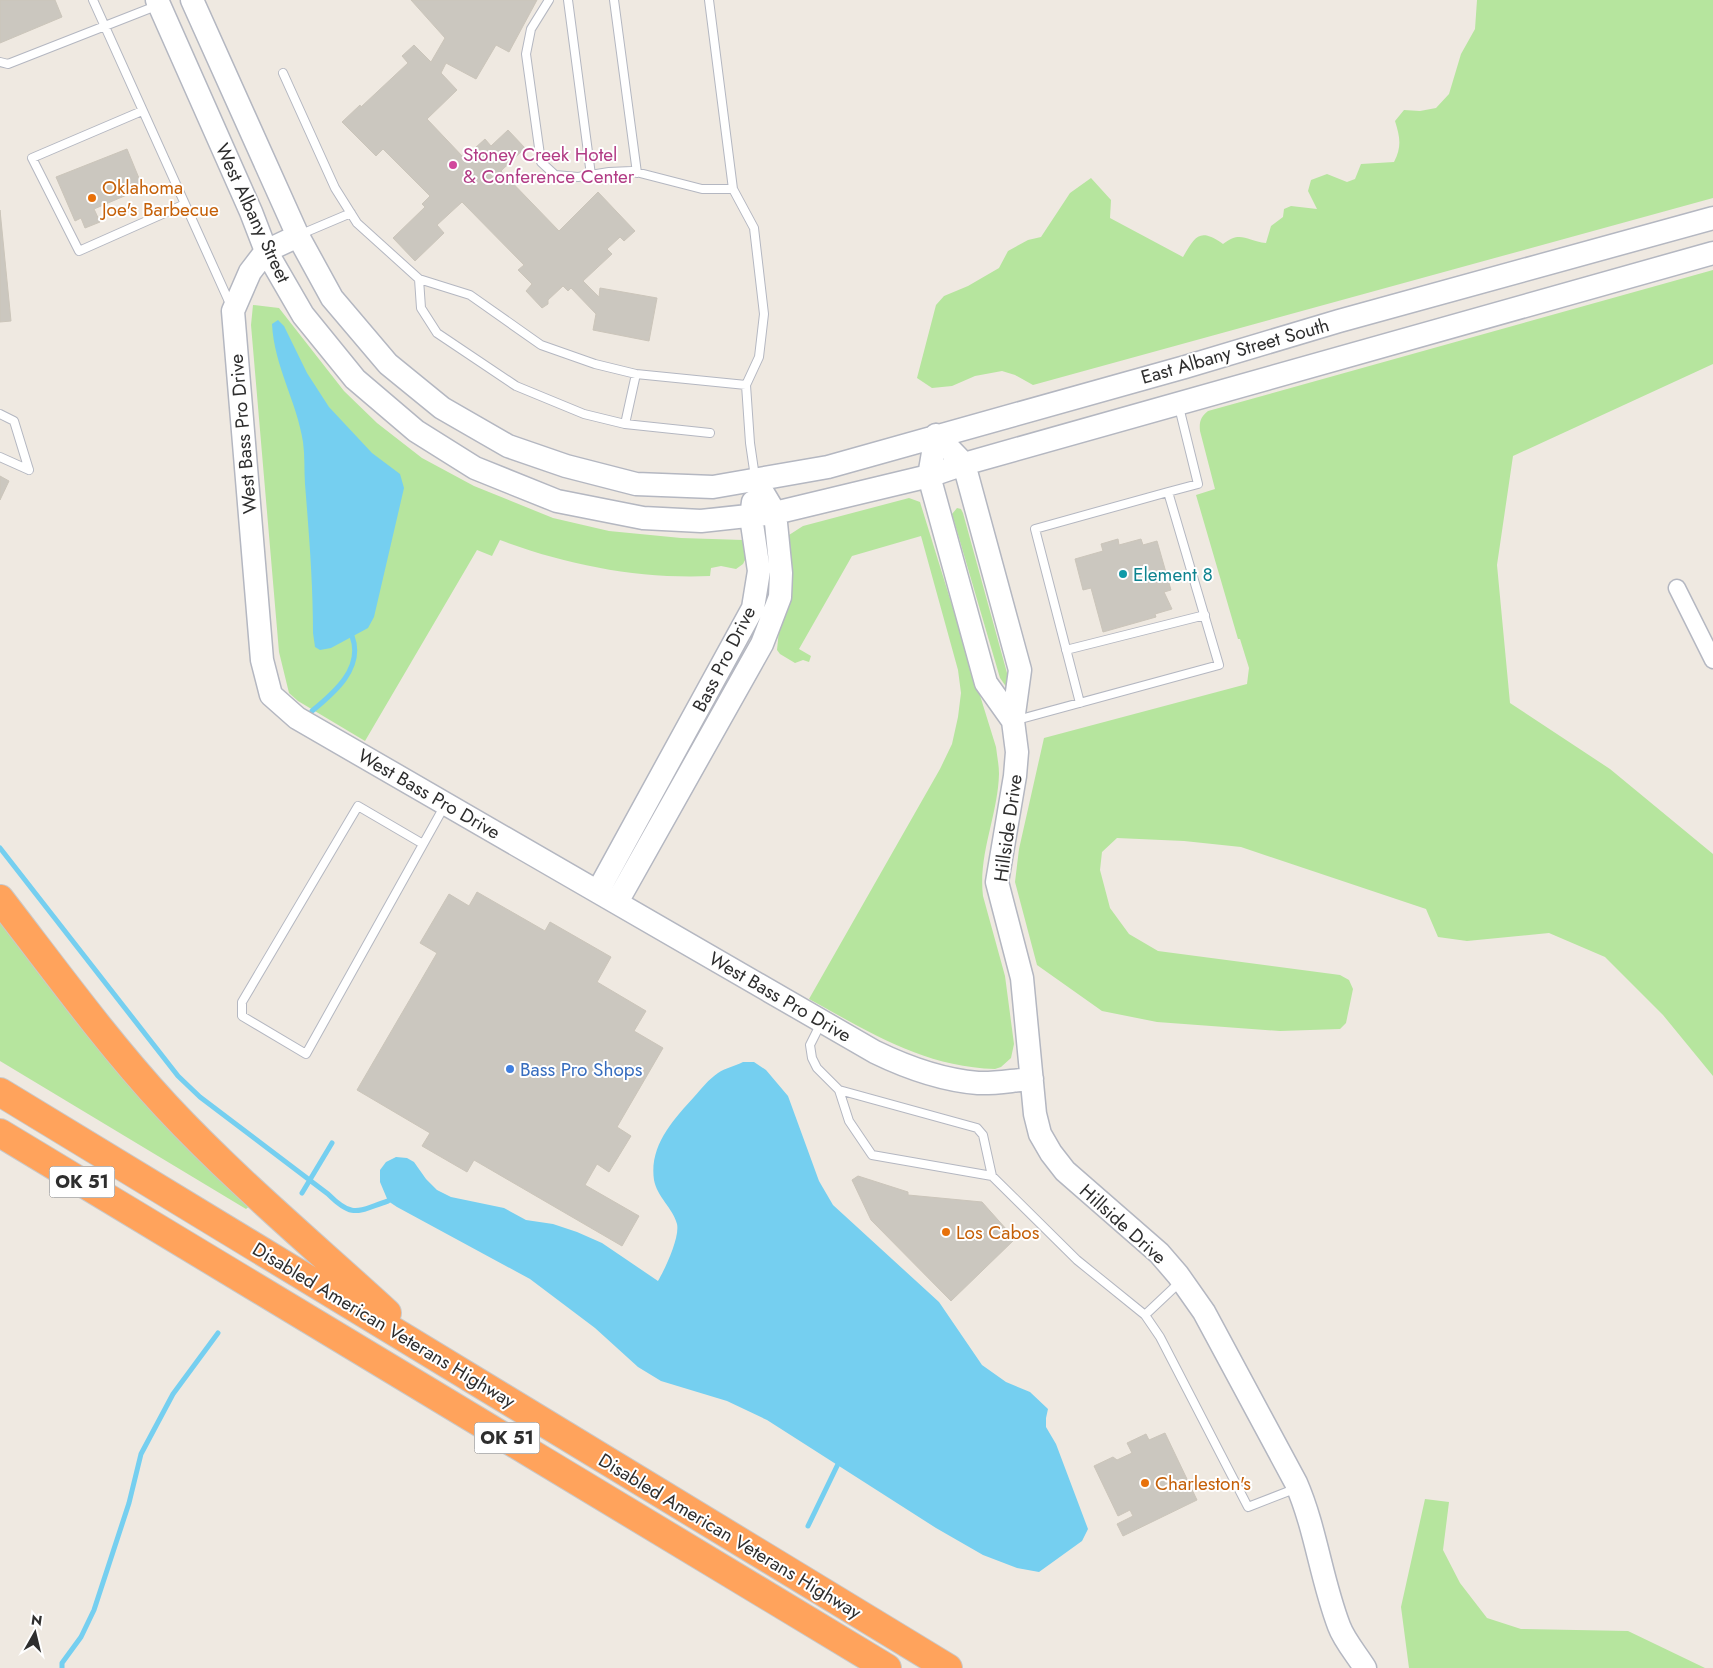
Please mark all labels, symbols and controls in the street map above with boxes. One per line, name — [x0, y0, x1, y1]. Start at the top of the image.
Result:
street label: West Albany Street — [209, 139, 297, 288]
place label: Stoney Creek Hotel & Conference Center — [463, 141, 635, 190]
marker: Stoney Creek Hotel & Conference Center — [447, 159, 459, 171]
place label: Oklahoma Joe's Barbecue — [99, 174, 219, 223]
marker: Oklahoma Joe's Barbecue — [86, 192, 98, 204]
street label: East Albany Street South — [1138, 311, 1332, 391]
street label: West Bass Pro Drive — [223, 353, 263, 515]
place label: Element 8 — [1133, 561, 1213, 588]
marker: Element 8 — [1117, 568, 1129, 580]
street label: Bass Pro Drive — [686, 601, 762, 717]
street label: West Bass Pro Drive — [353, 742, 505, 846]
street label: Hillside Drive — [987, 772, 1029, 884]
street label: West Bass Pro Drive — [704, 945, 856, 1049]
place label: Bass Pro Shops — [520, 1056, 643, 1083]
marker: Bass Pro Shops — [504, 1063, 516, 1075]
road number: OK 51 — [49, 1166, 114, 1198]
street label: Hillside Drive — [1074, 1178, 1172, 1270]
place label: Los Cabos — [956, 1219, 1040, 1246]
marker: Los Cabos — [940, 1226, 952, 1238]
street label: Disabled American Veterans Highway — [247, 1236, 521, 1415]
road number: OK 51 — [474, 1422, 540, 1454]
street label: Disabled American Veterans Highway — [593, 1447, 867, 1626]
place label: Charleston's — [1155, 1470, 1251, 1497]
marker: Charleston's — [1139, 1477, 1151, 1489]
north arrow — [10, 1608, 60, 1658]
text: N — [30, 1609, 44, 1631]

